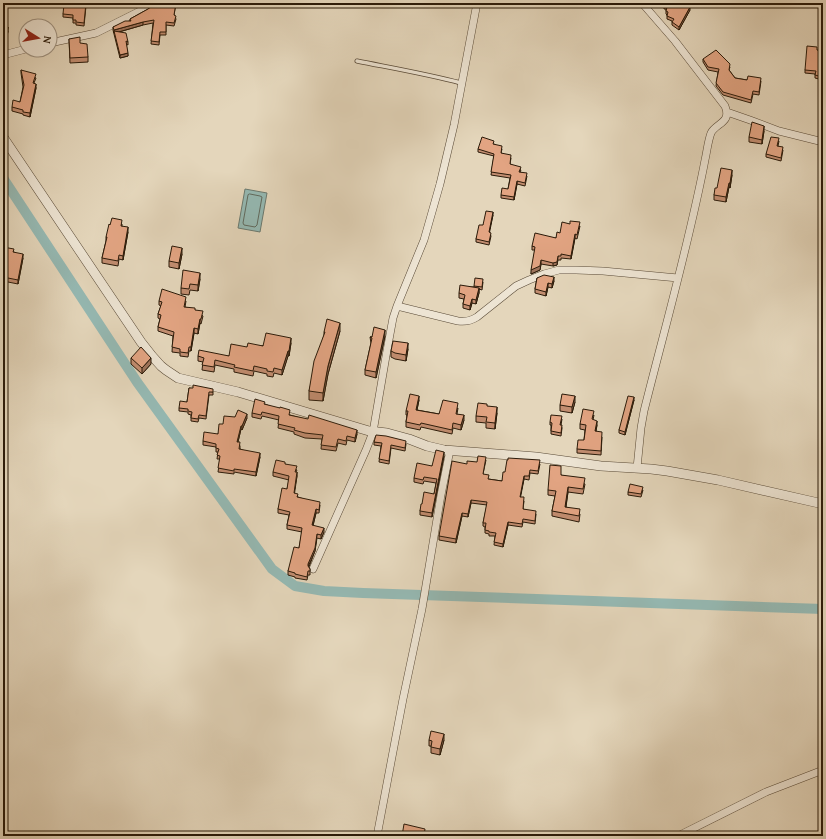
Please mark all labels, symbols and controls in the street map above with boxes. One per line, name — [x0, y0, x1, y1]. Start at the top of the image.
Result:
north arrow — [18, 18, 58, 58]
text: N — [39, 35, 56, 46]

